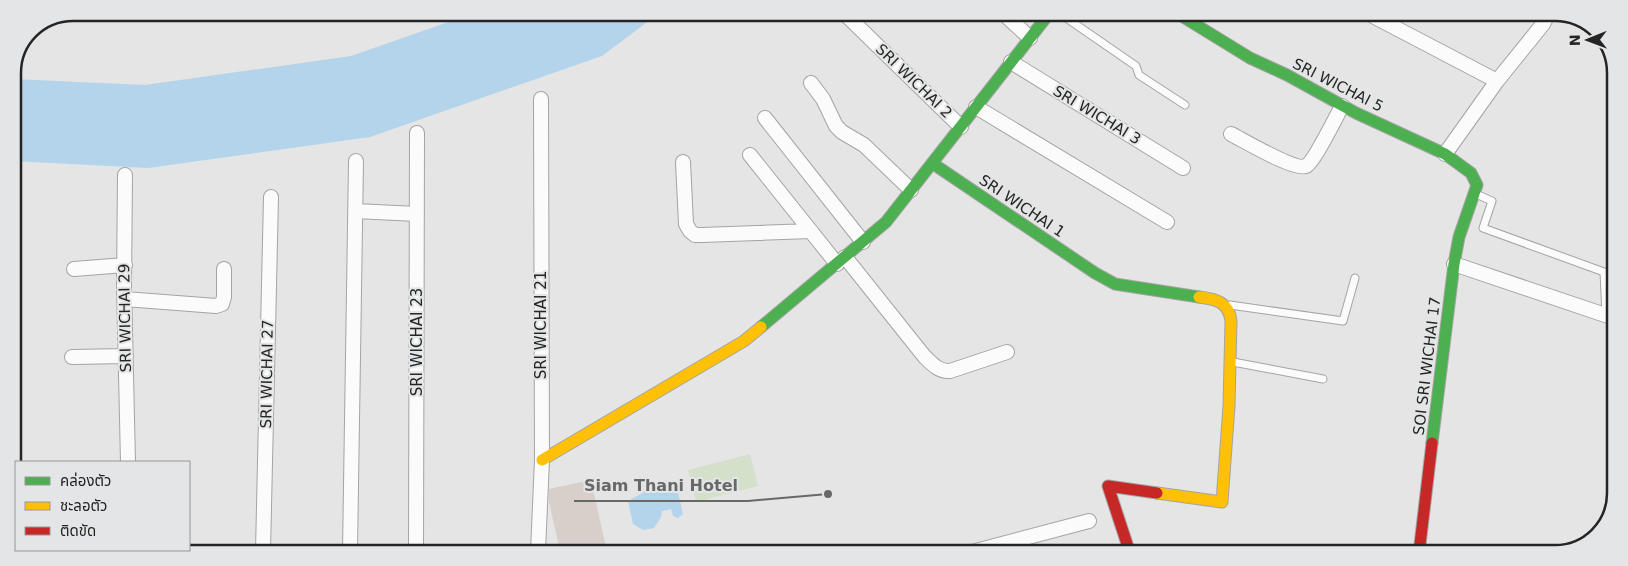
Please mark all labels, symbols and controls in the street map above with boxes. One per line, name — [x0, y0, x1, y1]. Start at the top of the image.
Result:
north arrow — [1563, 15, 1613, 65]
text: N — [1567, 34, 1583, 46]
street label: SRI WICHAI 2 — [872, 40, 956, 122]
street label: SRI WICHAI 5 — [1290, 54, 1386, 116]
street label: SRI WICHAI 3 — [1050, 82, 1144, 148]
street label: SRI WICHAI 1 — [976, 171, 1068, 241]
street label: SRI WICHAI 29 — [115, 264, 135, 372]
street label: SRI WICHAI 21 — [532, 271, 550, 379]
street label: SRI WICHAI 23 — [408, 288, 426, 396]
street label: SOI SRI WICHAI 17 — [1410, 296, 1444, 436]
street label: SRI WICHAI 27 — [257, 320, 277, 428]
legend — [15, 461, 190, 551]
callout: Siam Thani Hotel — [574, 470, 748, 501]
text: คล่องตัว — [60, 472, 111, 490]
text: Siam Thani Hotel — [584, 476, 738, 495]
text: ชะลอตัว — [60, 497, 107, 515]
text: ติดขัด — [60, 522, 96, 540]

